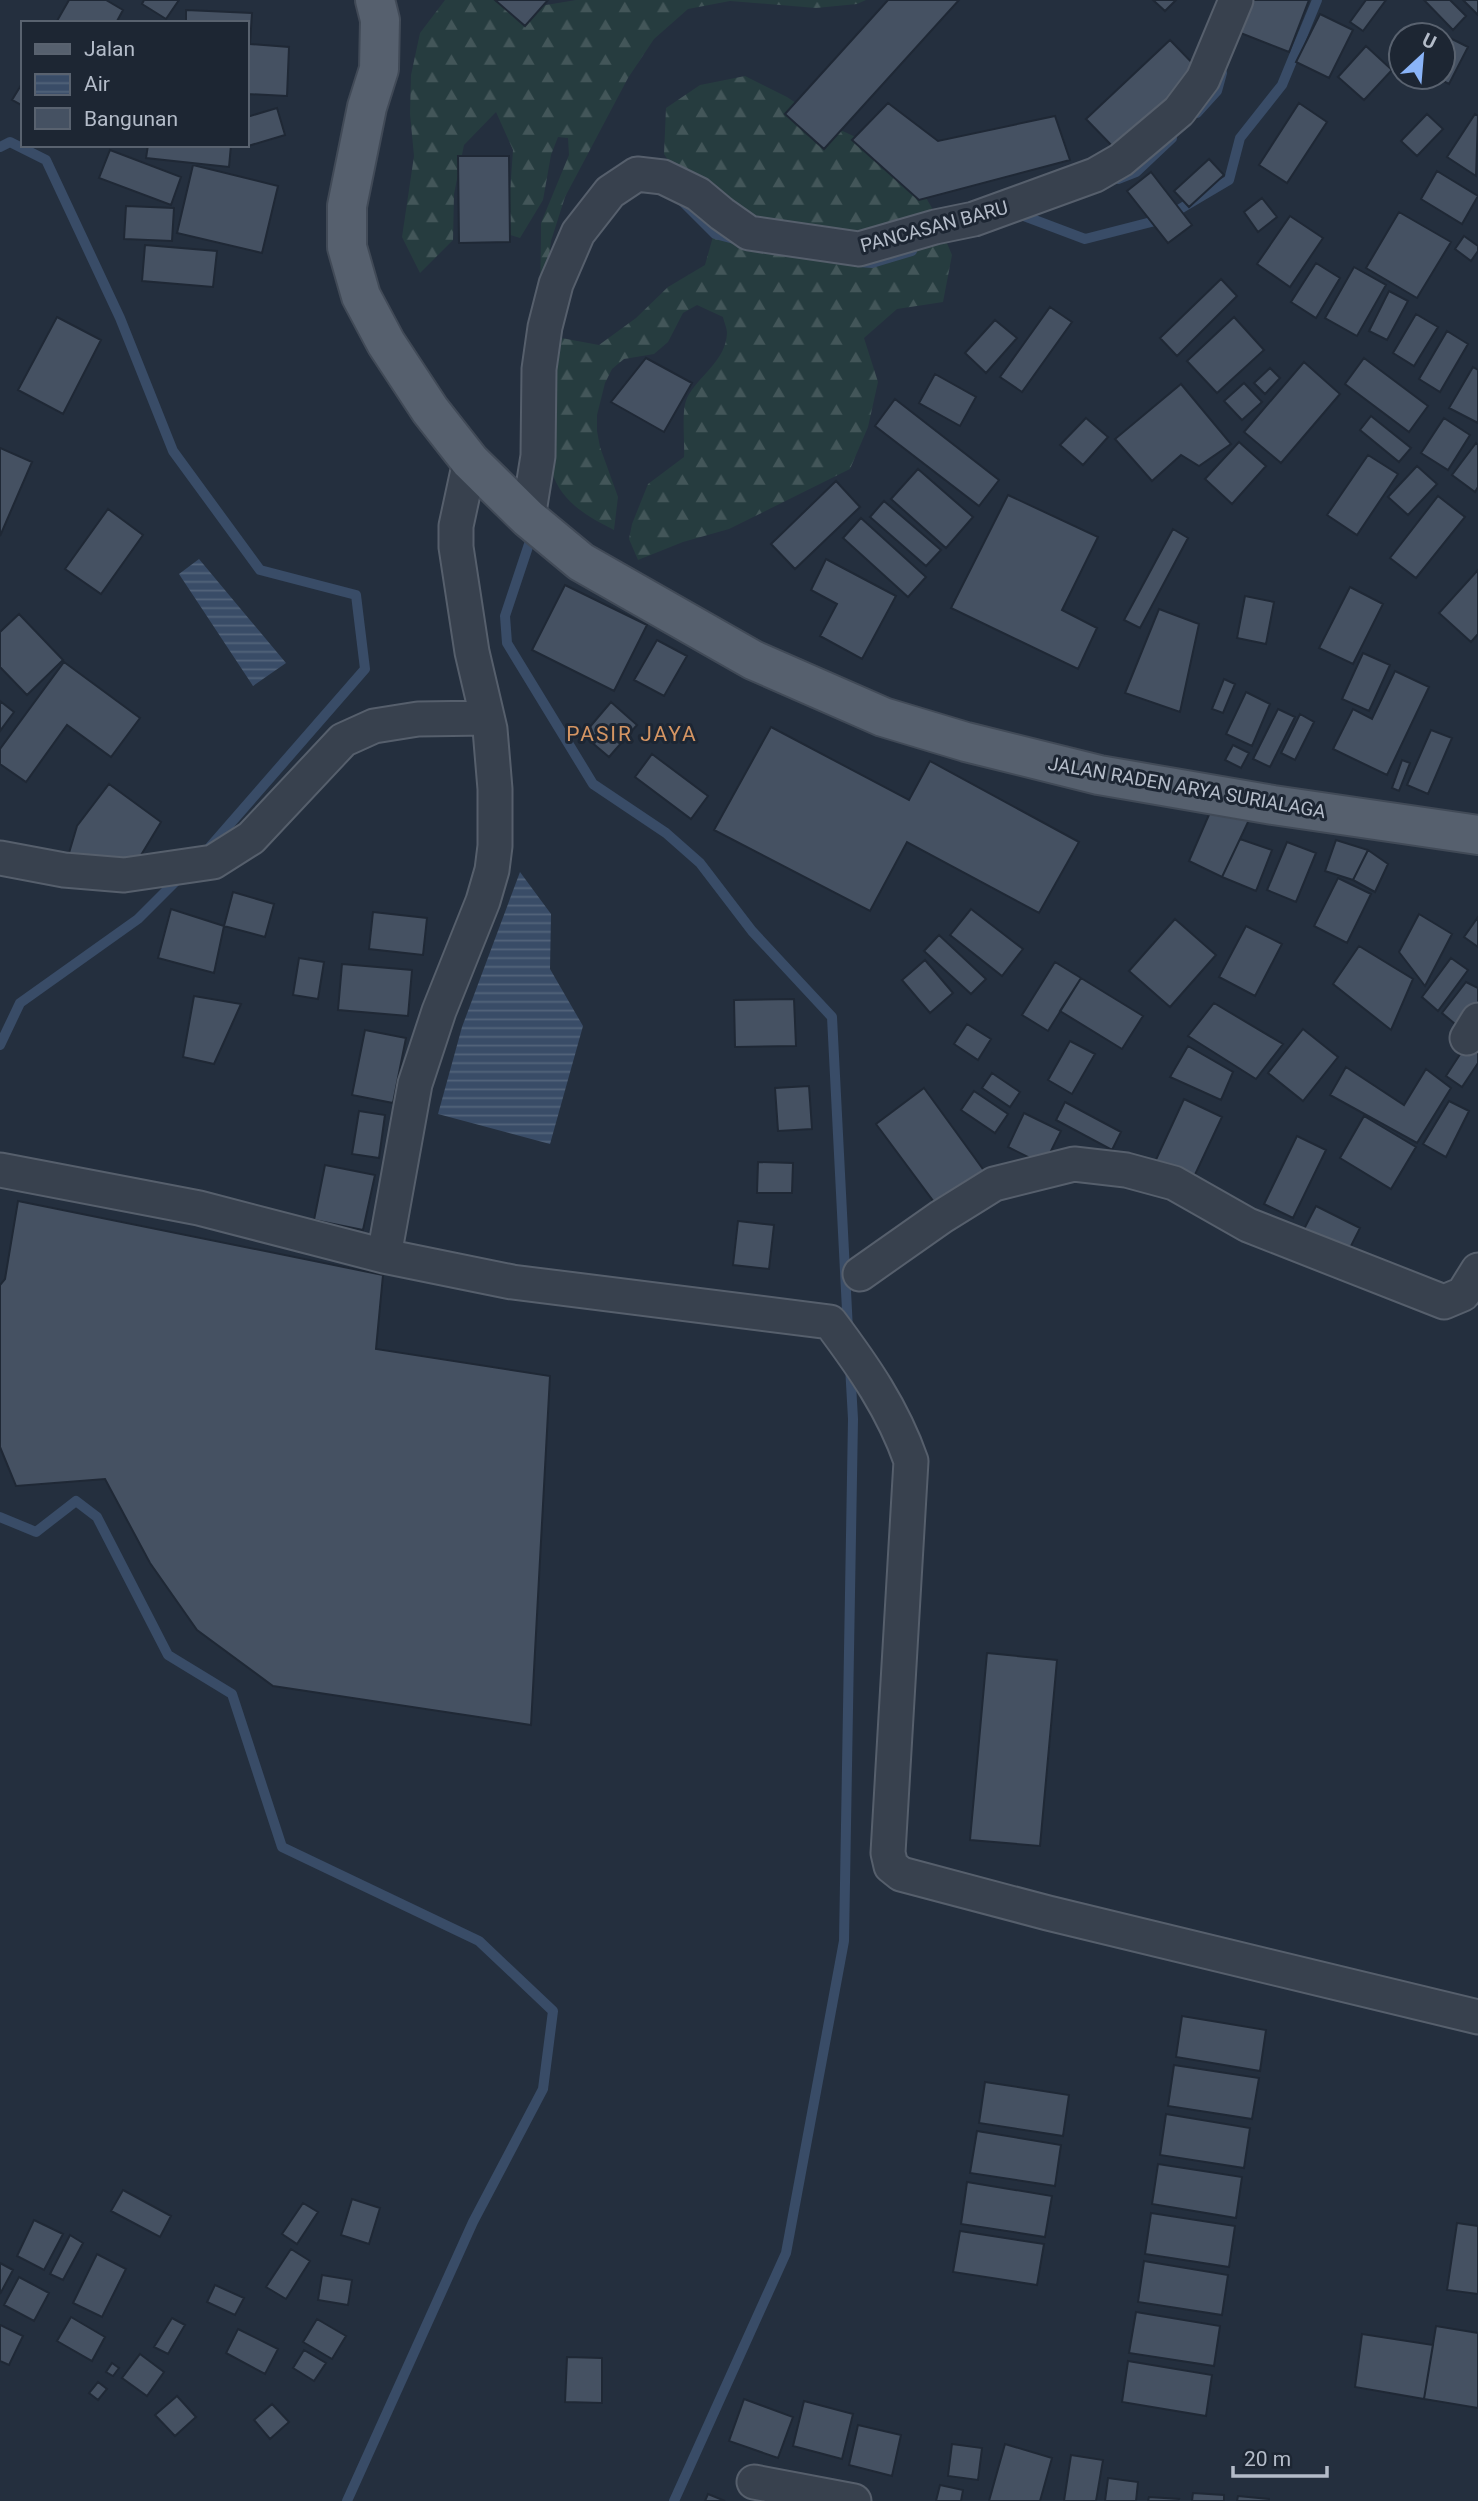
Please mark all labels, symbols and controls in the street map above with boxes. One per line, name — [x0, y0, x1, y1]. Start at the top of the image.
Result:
legend — [21, 21, 248, 147]
north arrow — [1387, 21, 1457, 91]
text: U — [1419, 28, 1440, 54]
text: Jalan — [84, 37, 135, 61]
text: Air — [84, 72, 110, 96]
text: Bangunan — [84, 107, 178, 131]
street label: PANCASAN BARU — [858, 196, 1010, 257]
district label: PASIR JAYA — [566, 722, 698, 746]
street label: JALAN RADEN ARYA SURIALAGA — [1046, 752, 1328, 823]
scale bar — [1233, 2434, 1328, 2478]
text: 20 m — [1244, 2447, 1291, 2471]

